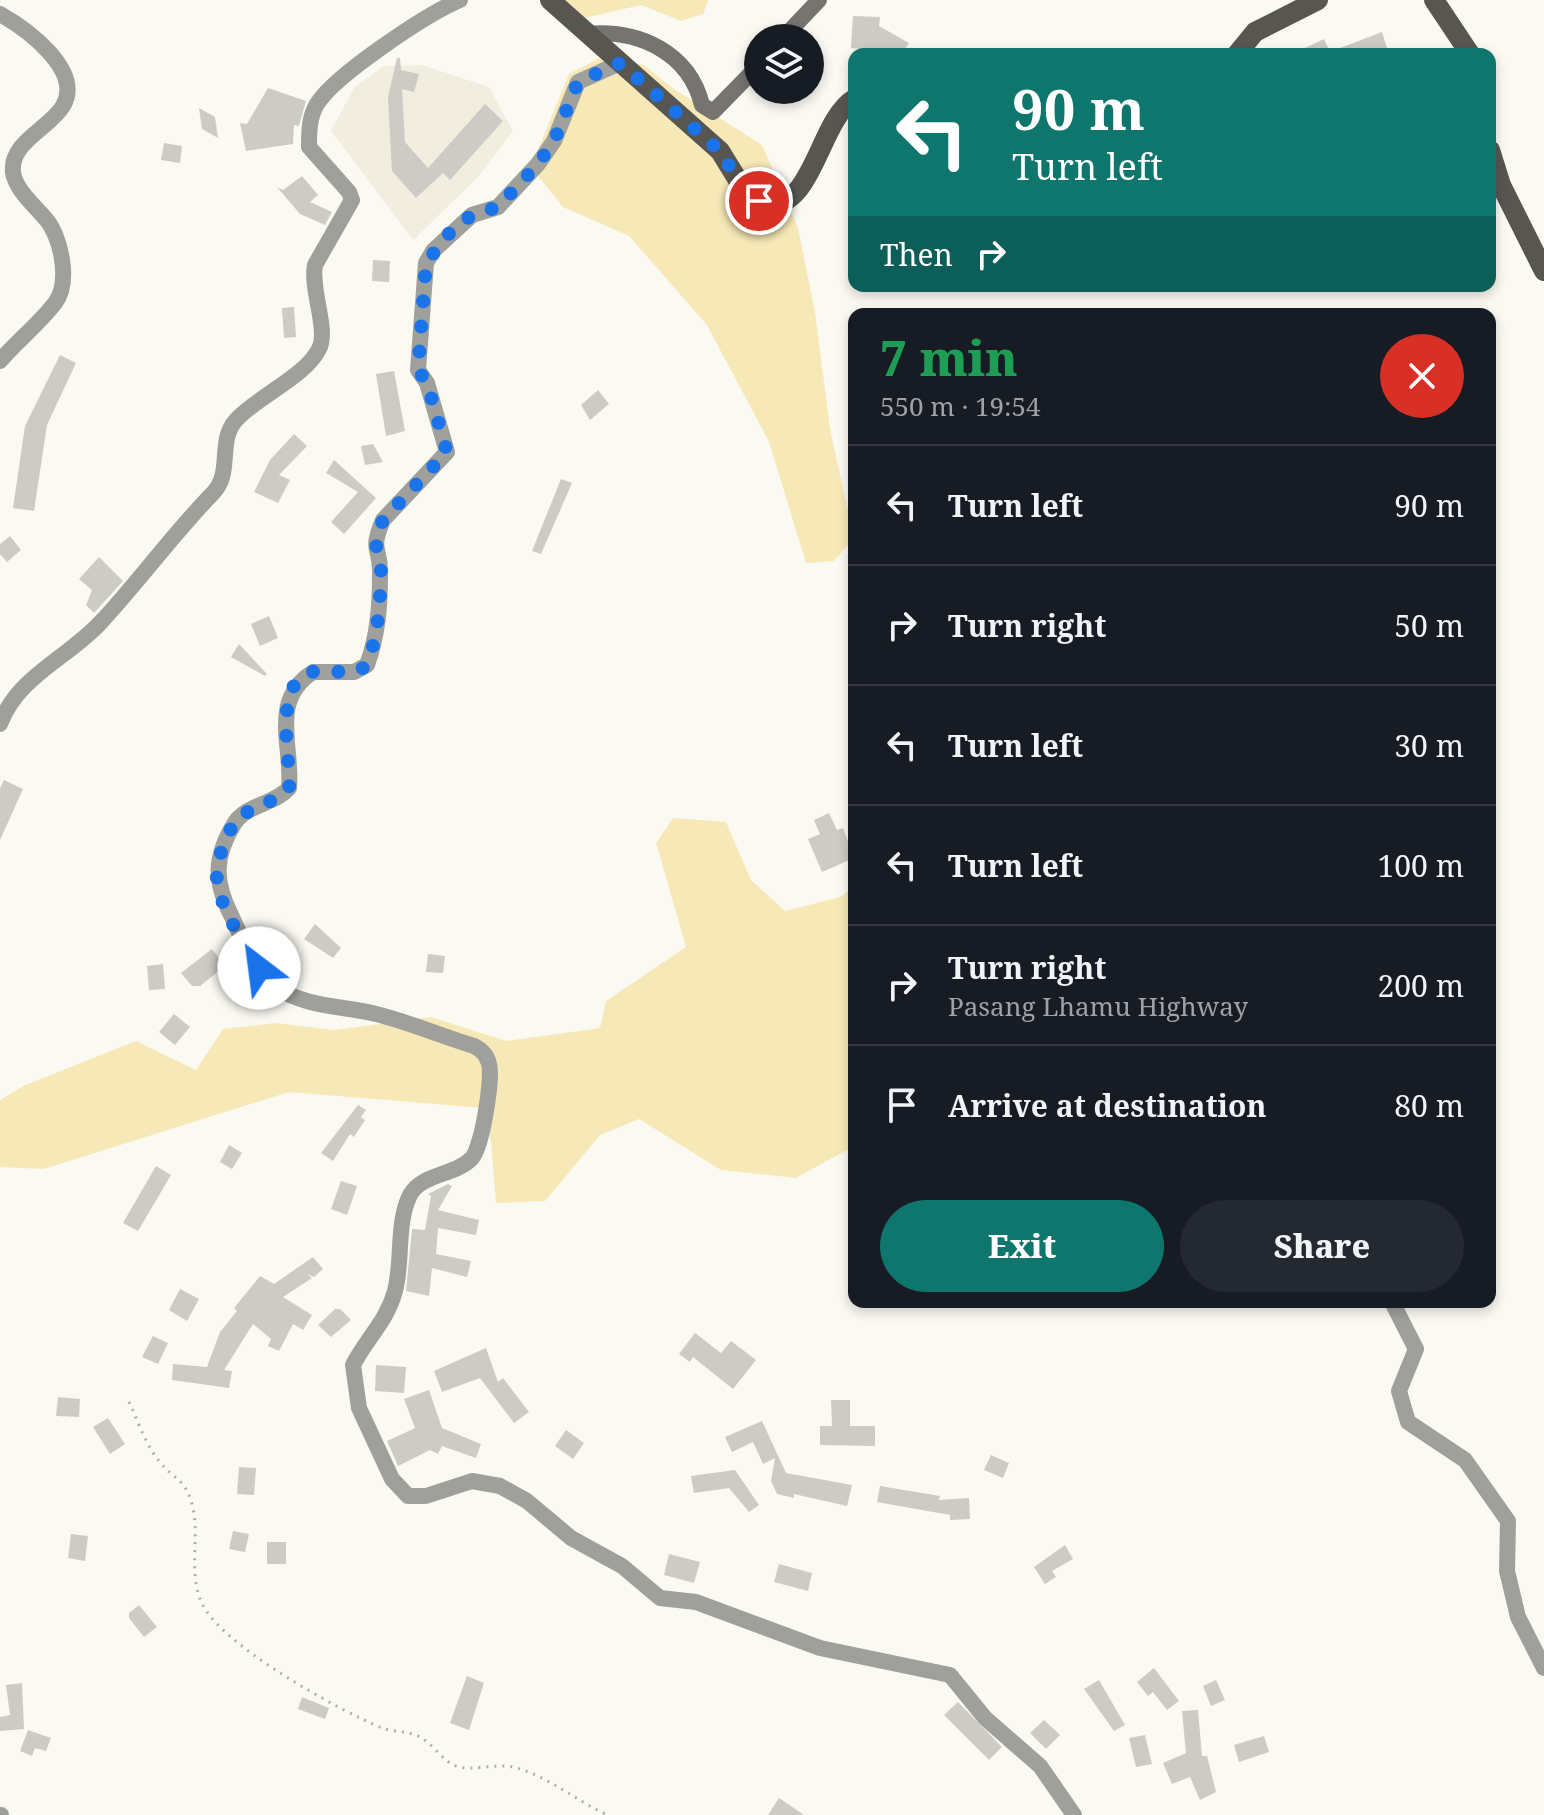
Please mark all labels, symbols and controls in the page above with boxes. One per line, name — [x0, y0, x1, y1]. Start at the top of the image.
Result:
map controls — [744, 24, 824, 104]
button: layers — [744, 24, 824, 104]
text: 90 m — [1012, 70, 1145, 146]
icon: left — [880, 80, 984, 184]
text: Turn left — [1012, 142, 1163, 191]
pin — [725, 167, 793, 235]
icon: arrive — [737, 179, 781, 223]
icon: right — [969, 232, 1013, 276]
text: Then — [880, 234, 953, 275]
text: 7 min — [880, 325, 1018, 390]
button: close — [1380, 334, 1464, 418]
text: 550 m · 19:54 — [880, 388, 1041, 424]
icon: left — [880, 483, 924, 527]
text: Turn left — [948, 485, 1083, 526]
text: 90 m — [1394, 485, 1464, 526]
icon: right — [880, 603, 924, 647]
text: Turn right — [948, 605, 1106, 646]
text: 50 m — [1394, 605, 1464, 646]
icon: left — [880, 723, 924, 767]
text: Turn left — [948, 725, 1083, 766]
text: 30 m — [1394, 725, 1464, 766]
icon: left — [880, 843, 924, 887]
text: Turn left — [948, 845, 1083, 886]
text: 100 m — [1378, 845, 1464, 886]
position arrow — [217, 926, 301, 1010]
text: Turn right — [948, 947, 1106, 988]
icon: right — [880, 963, 924, 1007]
text: 200 m — [1378, 965, 1464, 1006]
text: Pasang Lhamu Highway — [948, 988, 1248, 1024]
icon: arrive — [880, 1083, 924, 1127]
text: Arrive at destination — [948, 1085, 1267, 1126]
text: 80 m — [1394, 1085, 1464, 1126]
button: Exit — [880, 1200, 1164, 1292]
button: Share — [1180, 1200, 1464, 1292]

